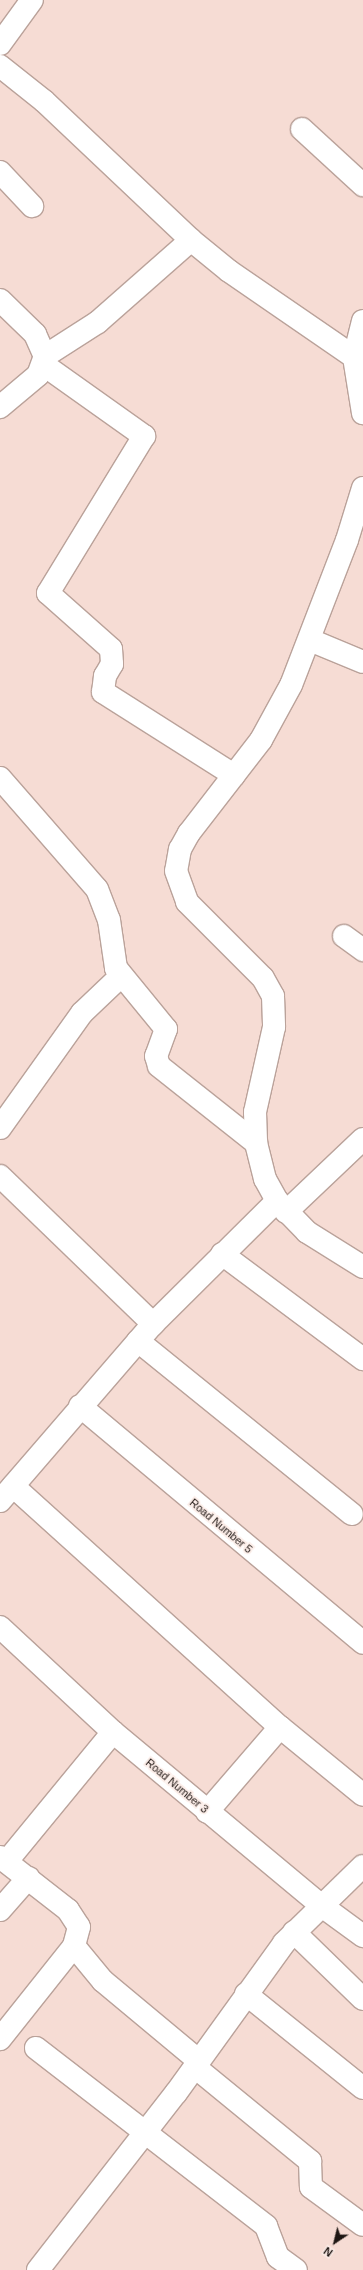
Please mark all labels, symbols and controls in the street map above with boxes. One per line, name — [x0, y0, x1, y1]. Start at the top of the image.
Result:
street label: Road Number 5 — [187, 1496, 255, 1556]
street label: Road Number 3 — [143, 1756, 211, 1816]
north arrow — [315, 2222, 355, 2262]
text: N — [321, 2245, 335, 2259]

